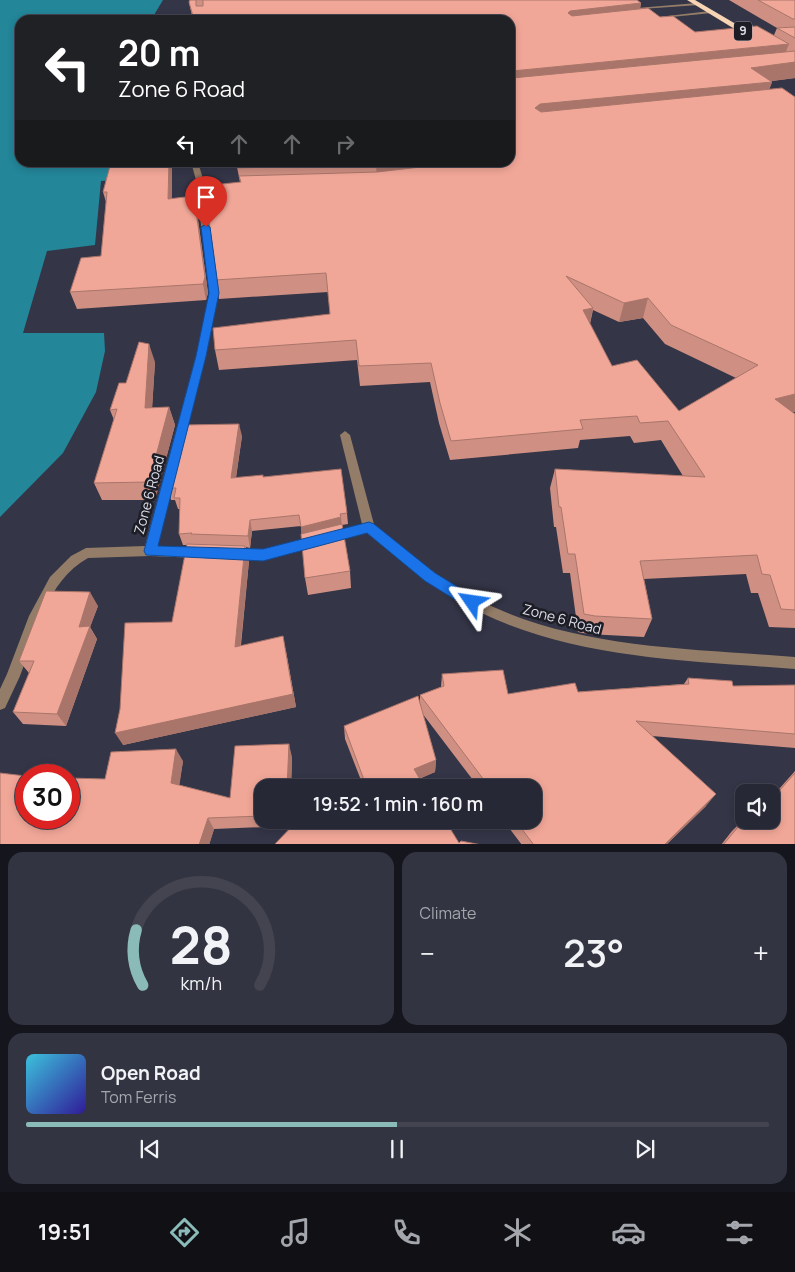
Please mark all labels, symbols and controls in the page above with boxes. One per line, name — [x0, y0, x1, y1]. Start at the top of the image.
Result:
road number: 9 — [734, 22, 752, 40]
text: 20 m — [118, 29, 200, 77]
icon: left — [35, 35, 100, 100]
text: Zone 6 Road — [118, 74, 245, 104]
icon: left — [172, 130, 200, 158]
icon: ahead — [225, 130, 253, 158]
icon: ahead — [278, 130, 306, 158]
icon: right — [331, 130, 359, 158]
pin — [185, 176, 227, 227]
icon: arrive — [192, 183, 220, 211]
street label: Zone 6 Road — [129, 453, 168, 536]
position arrow — [445, 575, 497, 627]
street label: Zone 6 Road — [521, 599, 604, 638]
speed limit sign: 30 — [15, 764, 80, 829]
map controls — [735, 784, 780, 829]
button: sound — [735, 784, 780, 829]
text: 19:52 · 1 min · 160 m — [313, 791, 483, 817]
text: Climate — [420, 902, 476, 924]
text: 28 — [169, 909, 232, 980]
text: 23° — [563, 926, 624, 978]
text: − — [420, 934, 435, 972]
text: + — [753, 934, 769, 972]
text: km/h — [180, 971, 222, 995]
text: Open Road — [101, 1060, 201, 1086]
text: Tom Ferris — [101, 1086, 176, 1108]
icon: previous — [136, 1135, 164, 1163]
icon: pause — [383, 1135, 411, 1163]
icon: next — [631, 1135, 659, 1163]
icon: directions — [167, 1215, 202, 1250]
icon: music — [278, 1215, 313, 1250]
icon: phone — [389, 1215, 424, 1250]
icon: climate — [500, 1215, 535, 1250]
icon: car — [611, 1215, 646, 1250]
icon: filters — [722, 1215, 757, 1250]
text: 19:51 — [38, 1217, 91, 1247]

